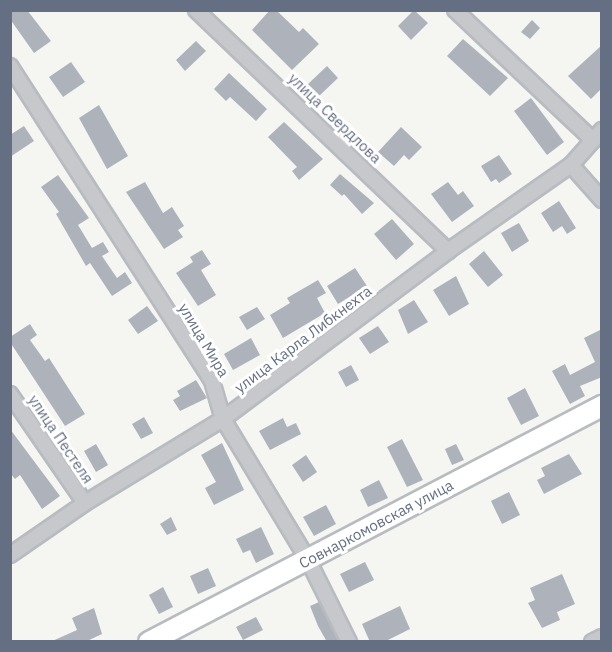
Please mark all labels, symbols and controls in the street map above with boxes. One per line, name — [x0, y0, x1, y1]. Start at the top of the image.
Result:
street label: улица Свердлова — [285, 69, 385, 167]
street label: улица Карла Либкнехта — [231, 282, 375, 396]
street label: улица Мира — [175, 300, 233, 380]
street label: улица Пестеля — [25, 391, 97, 487]
street label: Совнаркомовская улица — [296, 476, 456, 572]

